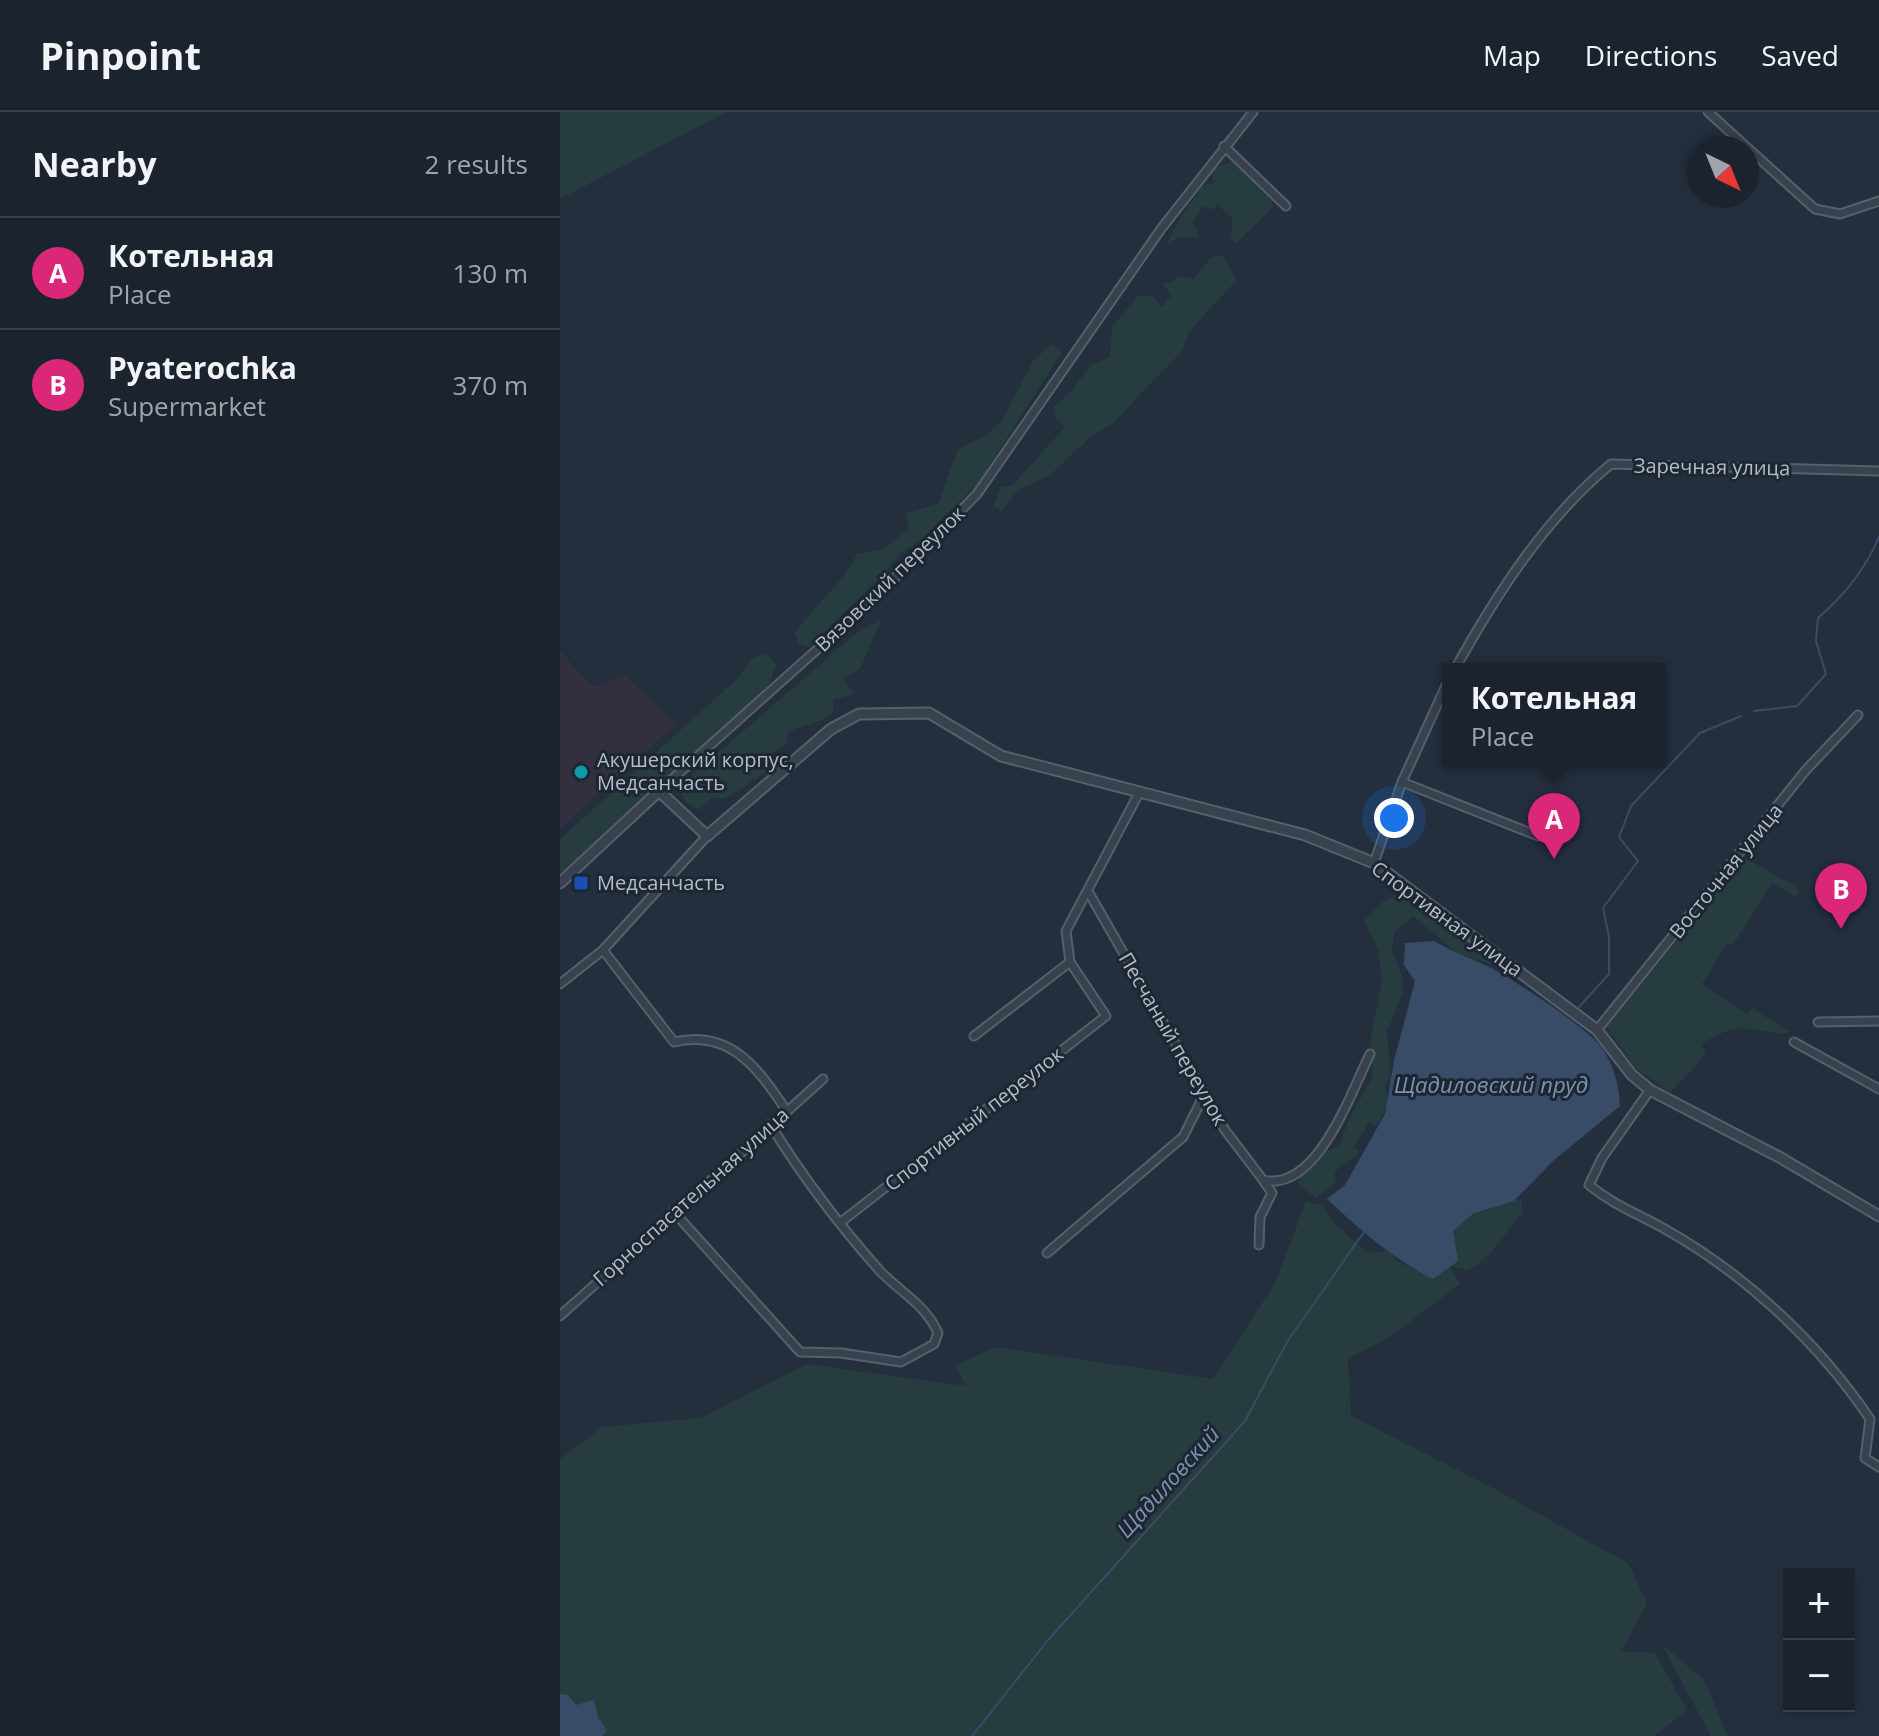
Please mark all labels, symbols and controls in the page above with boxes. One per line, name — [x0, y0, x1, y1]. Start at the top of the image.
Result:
text: Pinpoint — [40, 29, 201, 81]
text: Map — [1483, 36, 1541, 74]
text: Directions — [1585, 36, 1717, 74]
text: Saved — [1761, 36, 1839, 74]
north arrow — [1687, 136, 1759, 208]
text: Nearby — [32, 141, 157, 187]
text: 2 results — [425, 146, 528, 182]
text: Котельная — [108, 235, 275, 276]
text: A — [49, 255, 67, 291]
text: 130 m — [453, 255, 528, 291]
text: Place — [108, 276, 172, 312]
text: Pyaterochka — [108, 347, 297, 388]
text: B — [49, 367, 67, 403]
text: 370 m — [453, 367, 528, 403]
text: Supermarket — [108, 388, 266, 424]
street label: Заречная улица — [1634, 452, 1790, 481]
street label: Вязовский переулок — [809, 499, 971, 657]
popup — [1442, 663, 1666, 767]
text: Котельная — [1471, 677, 1637, 718]
text: Place — [1471, 718, 1534, 754]
place label: Акушерский корпус, Медсанчасть — [597, 746, 794, 796]
marker: Акушерский корпус, Медсанчасть — [572, 763, 590, 781]
pin: A — [1528, 793, 1580, 859]
your location — [1374, 798, 1414, 838]
street label: Восточная улица — [1663, 798, 1788, 944]
street label: Спортивная улица — [1366, 855, 1528, 983]
pin: B — [1815, 863, 1867, 929]
place label: Медсанчасть — [597, 869, 725, 896]
marker: Медсанчасть — [572, 874, 590, 892]
street label: Песчаный переулок — [1113, 947, 1234, 1131]
street label: Спортивный переулок — [879, 1040, 1069, 1197]
water label: Щадиловский пруд — [1394, 1069, 1588, 1099]
street label: Горноспасательная улица — [587, 1101, 794, 1292]
water label: Щадиловский — [1109, 1419, 1226, 1544]
map controls — [1783, 1568, 1855, 1712]
button: + — [1783, 1568, 1855, 1640]
button: − — [1783, 1640, 1855, 1712]

